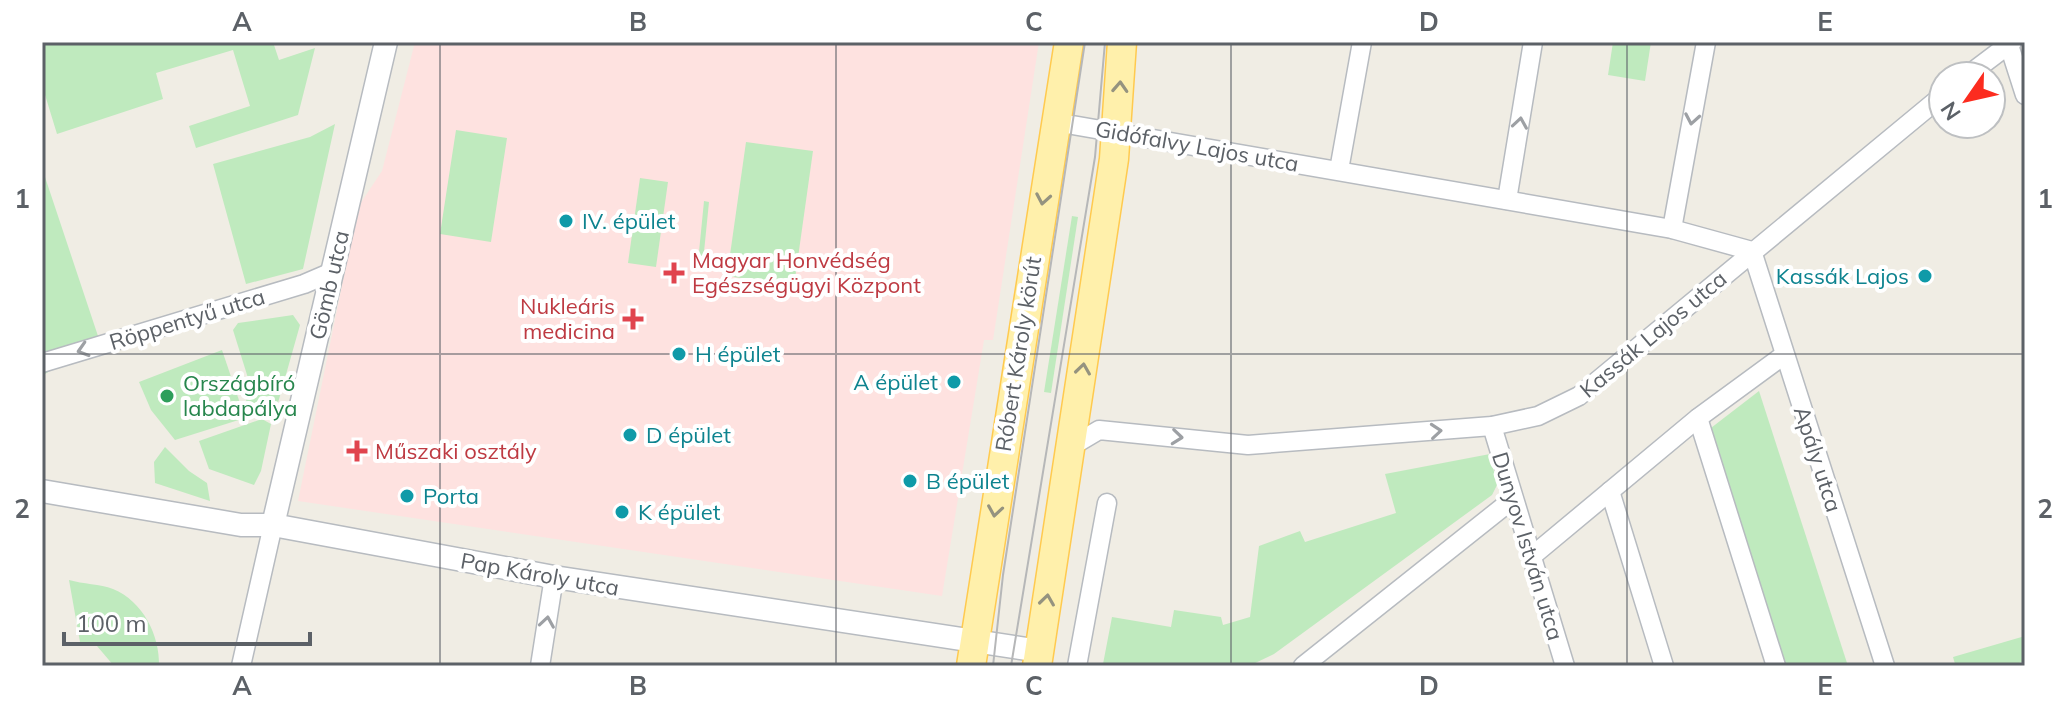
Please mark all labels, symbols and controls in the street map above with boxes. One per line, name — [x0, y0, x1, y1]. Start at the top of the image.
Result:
text: A — [232, 5, 252, 38]
text: B — [629, 5, 647, 38]
text: C — [1025, 5, 1043, 38]
text: D — [1419, 5, 1439, 38]
text: E — [1817, 5, 1833, 38]
north arrow — [1927, 60, 2007, 140]
one-way arrow — [1111, 80, 1128, 93]
text: N — [1934, 96, 1967, 126]
one-way arrow — [1684, 112, 1701, 126]
street label: Gidófalvy Lajos utca — [1093, 114, 1301, 178]
one-way arrow — [1511, 116, 1528, 130]
text: 1 — [14, 182, 30, 215]
text: 1 — [2037, 182, 2053, 215]
one-way arrow — [1035, 192, 1052, 206]
place label: IV. épület — [582, 207, 676, 235]
marker: IV. épület — [557, 212, 575, 230]
street label: Gömb utca — [303, 228, 355, 342]
place label: Magyar Honvédség Egészségügyi Központ — [692, 246, 921, 299]
street label: Róbert Károly körút — [989, 254, 1047, 453]
marker: Magyar Honvédség Egészségügyi Központ — [663, 262, 685, 284]
place label: Kassák Lajos — [1776, 262, 1909, 290]
street label: Kassák Lajos utca — [1574, 264, 1732, 404]
marker: Kassák Lajos — [1916, 267, 1934, 285]
street label: Röppentyű utca — [106, 282, 268, 356]
place label: Nukleáris medicina — [520, 292, 615, 345]
marker: Nukleáris medicina — [622, 308, 644, 330]
place label: H épület — [695, 340, 781, 368]
one-way arrow — [77, 341, 91, 357]
marker: H épület — [670, 345, 688, 363]
one-way arrow — [1074, 362, 1091, 376]
place label: A épület — [853, 368, 938, 396]
place label: Országbíró labdapálya — [183, 369, 297, 422]
marker: A épület — [945, 373, 963, 391]
marker: Országbíró labdapálya — [158, 387, 176, 405]
street label: Apály utca — [1788, 403, 1848, 515]
place label: D épület — [646, 421, 731, 449]
one-way arrow — [1430, 423, 1443, 440]
marker: D épület — [621, 426, 639, 444]
one-way arrow — [1171, 429, 1184, 446]
place label: Műszaki osztály — [375, 437, 537, 465]
marker: Műszaki osztály — [346, 440, 368, 462]
street label: Dunyov István utca — [1486, 448, 1570, 644]
place label: B épület — [926, 467, 1010, 495]
marker: B épület — [901, 472, 919, 490]
place label: Porta — [423, 482, 479, 510]
marker: Porta — [398, 487, 416, 505]
text: 2 — [14, 492, 30, 525]
text: 2 — [2037, 492, 2053, 525]
place label: K épület — [638, 498, 721, 526]
marker: K épület — [613, 503, 631, 521]
one-way arrow — [987, 504, 1004, 518]
street label: Pap Károly utca — [459, 546, 621, 602]
one-way arrow — [1038, 593, 1055, 607]
scale bar — [64, 596, 310, 646]
text: 100 m — [76, 608, 147, 638]
one-way arrow — [538, 615, 555, 629]
text: A — [232, 669, 252, 702]
text: B — [629, 669, 647, 702]
text: C — [1025, 669, 1043, 702]
text: D — [1419, 669, 1439, 702]
text: E — [1817, 669, 1833, 702]

